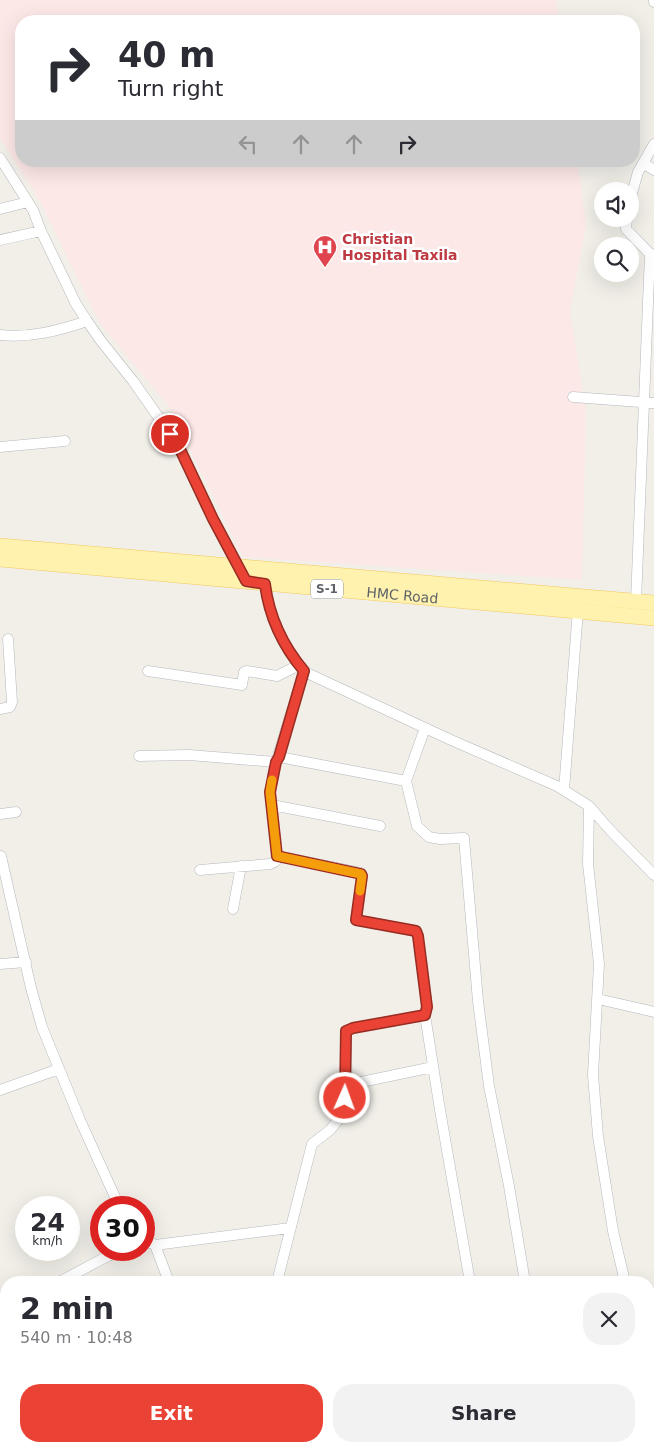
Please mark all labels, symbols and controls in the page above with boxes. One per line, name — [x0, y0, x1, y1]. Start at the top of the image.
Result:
icon: right — [35, 35, 100, 100]
text: 40 m — [118, 35, 215, 75]
text: Turn right — [118, 76, 223, 101]
icon: left — [234, 130, 262, 158]
icon: ahead — [287, 130, 315, 158]
icon: ahead — [340, 130, 368, 158]
icon: right — [393, 130, 421, 158]
map controls — [594, 182, 639, 282]
button: sound — [594, 182, 639, 227]
place label: Christian Hospital Taxila — [342, 231, 458, 263]
hospital icon: Christian Hospital Taxila — [312, 234, 338, 268]
button: search — [594, 237, 639, 282]
pin — [149, 413, 191, 455]
icon: arrive — [156, 420, 184, 448]
road number: S-1 — [311, 580, 343, 598]
street label: HMC Road — [366, 584, 439, 607]
position arrow — [318, 1071, 370, 1123]
speed limit sign: 30 — [90, 1196, 155, 1261]
text: 24 — [30, 1208, 65, 1237]
text: km/h — [32, 1234, 63, 1248]
text: 2 min — [20, 1291, 114, 1326]
button: close — [583, 1293, 635, 1345]
text: 540 m · 10:48 — [20, 1328, 133, 1347]
button: Exit — [20, 1384, 323, 1442]
button: Share — [333, 1384, 635, 1442]

